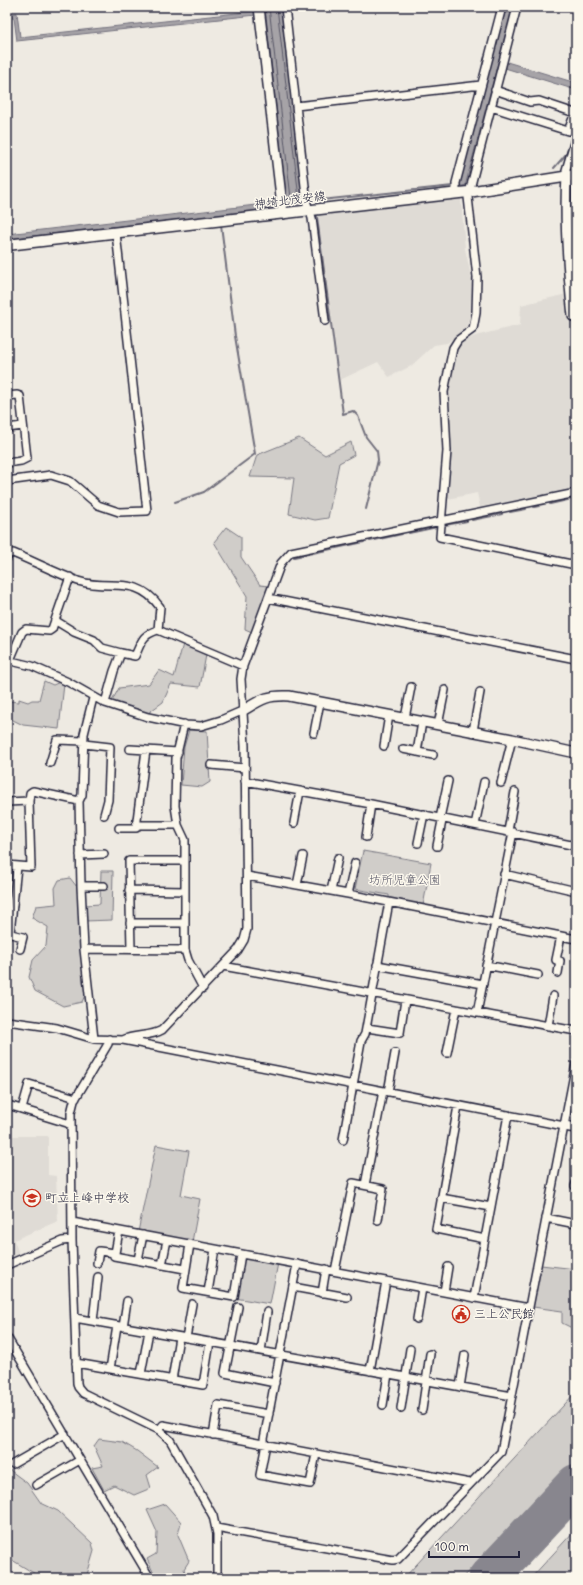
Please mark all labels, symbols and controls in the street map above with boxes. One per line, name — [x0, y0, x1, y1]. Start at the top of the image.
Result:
street label: 神埼北茂安線 — [253, 188, 327, 211]
park label: 坊所児童公園 — [369, 872, 441, 887]
school or university icon: 町立上峰中学校 — [22, 1188, 42, 1208]
place label: 町立上峰中学校 — [45, 1190, 129, 1205]
public building icon: 三上公民館 — [451, 1304, 471, 1324]
place label: 三上公民館 — [474, 1306, 534, 1321]
scale bar — [429, 1533, 519, 1559]
text: 100 m — [435, 1539, 469, 1554]

